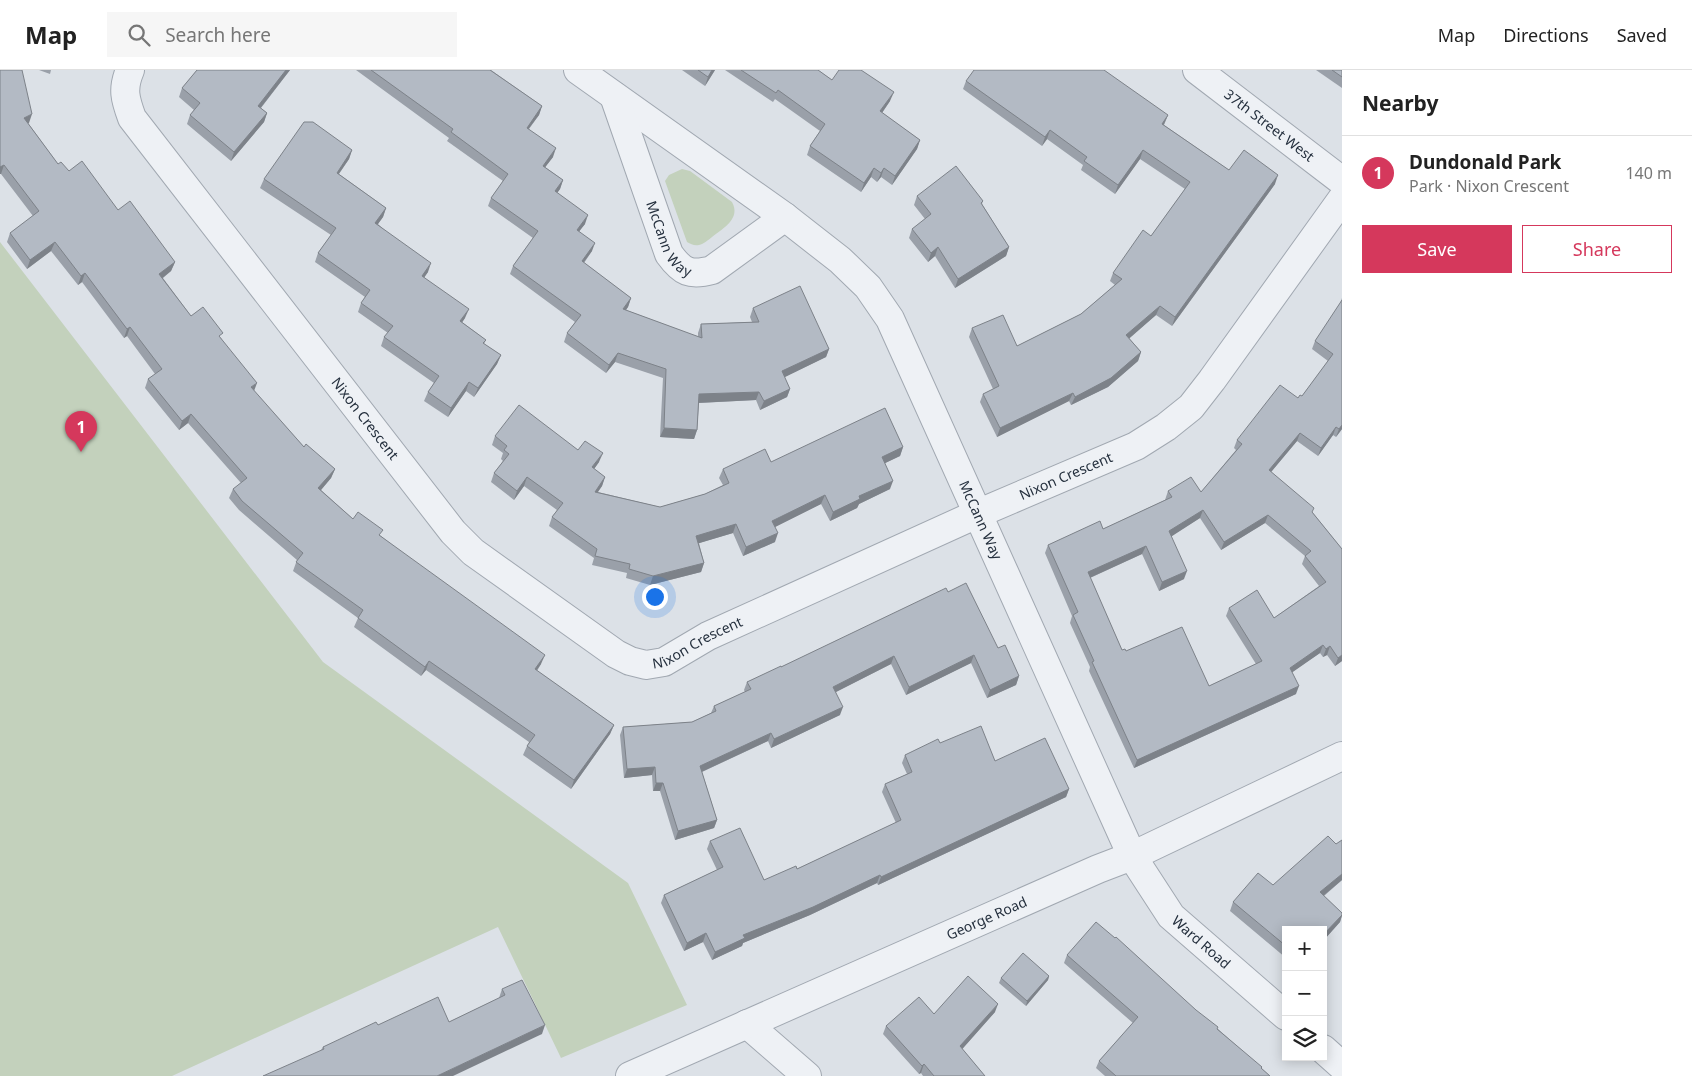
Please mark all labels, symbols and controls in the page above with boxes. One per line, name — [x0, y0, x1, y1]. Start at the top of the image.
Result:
search box — [107, 12, 457, 57]
text: Map — [25, 18, 77, 51]
icon: search — [125, 21, 153, 49]
text: Search here — [165, 22, 271, 48]
text: Map — [1438, 23, 1475, 47]
text: Directions — [1503, 23, 1589, 47]
text: Saved — [1617, 23, 1667, 47]
street label: 37th Street West — [1221, 84, 1318, 165]
text: Nearby — [1362, 89, 1438, 117]
text: Dundonald Park — [1409, 149, 1561, 175]
text: 1 — [1373, 162, 1383, 184]
text: 140 m — [1625, 162, 1672, 184]
text: Park · Nixon Crescent — [1409, 175, 1569, 197]
street label: McCann Way — [642, 198, 695, 281]
button: Save — [1362, 225, 1512, 273]
button: Share — [1522, 225, 1672, 273]
street label: Nixon Crescent — [327, 373, 403, 463]
pin: 1 — [65, 411, 97, 452]
street label: Nixon Crescent — [1016, 447, 1115, 504]
street label: McCann Way — [955, 477, 1008, 563]
your location — [642, 584, 668, 610]
street label: Nixon Crescent — [651, 612, 745, 673]
street label: George Road — [943, 892, 1030, 944]
street label: Ward Road — [1168, 911, 1235, 973]
map controls — [1282, 926, 1327, 1061]
button: + — [1282, 926, 1327, 971]
button: − — [1282, 971, 1327, 1016]
button: layers — [1282, 1016, 1327, 1061]

